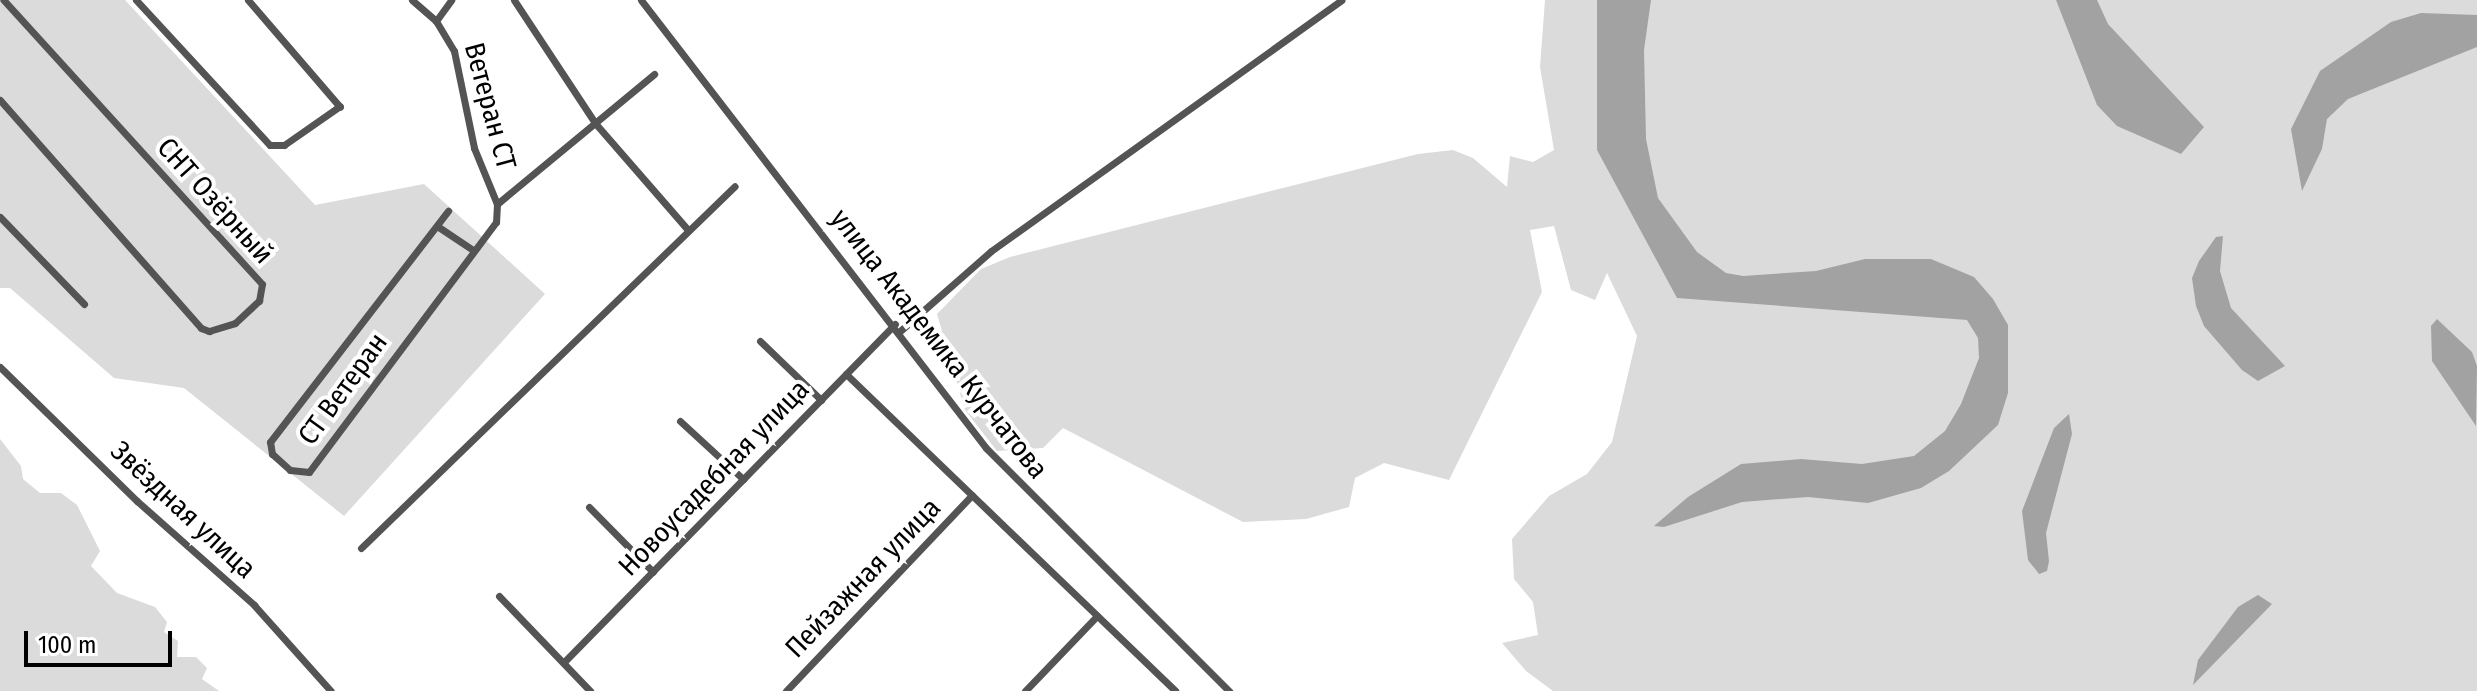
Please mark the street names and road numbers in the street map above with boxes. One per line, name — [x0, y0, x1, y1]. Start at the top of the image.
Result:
street label: Ветеран СТ — [457, 39, 523, 173]
street label: СНТ Озёрный — [150, 131, 280, 271]
street label: улица Академика Курчатова — [823, 203, 1055, 485]
street label: СТ Ветеран — [291, 327, 395, 451]
street label: Новоусадебная улица — [612, 373, 816, 583]
street label: Звёздная улица — [104, 434, 262, 586]
street label: Пейзажная улица — [778, 491, 948, 665]

